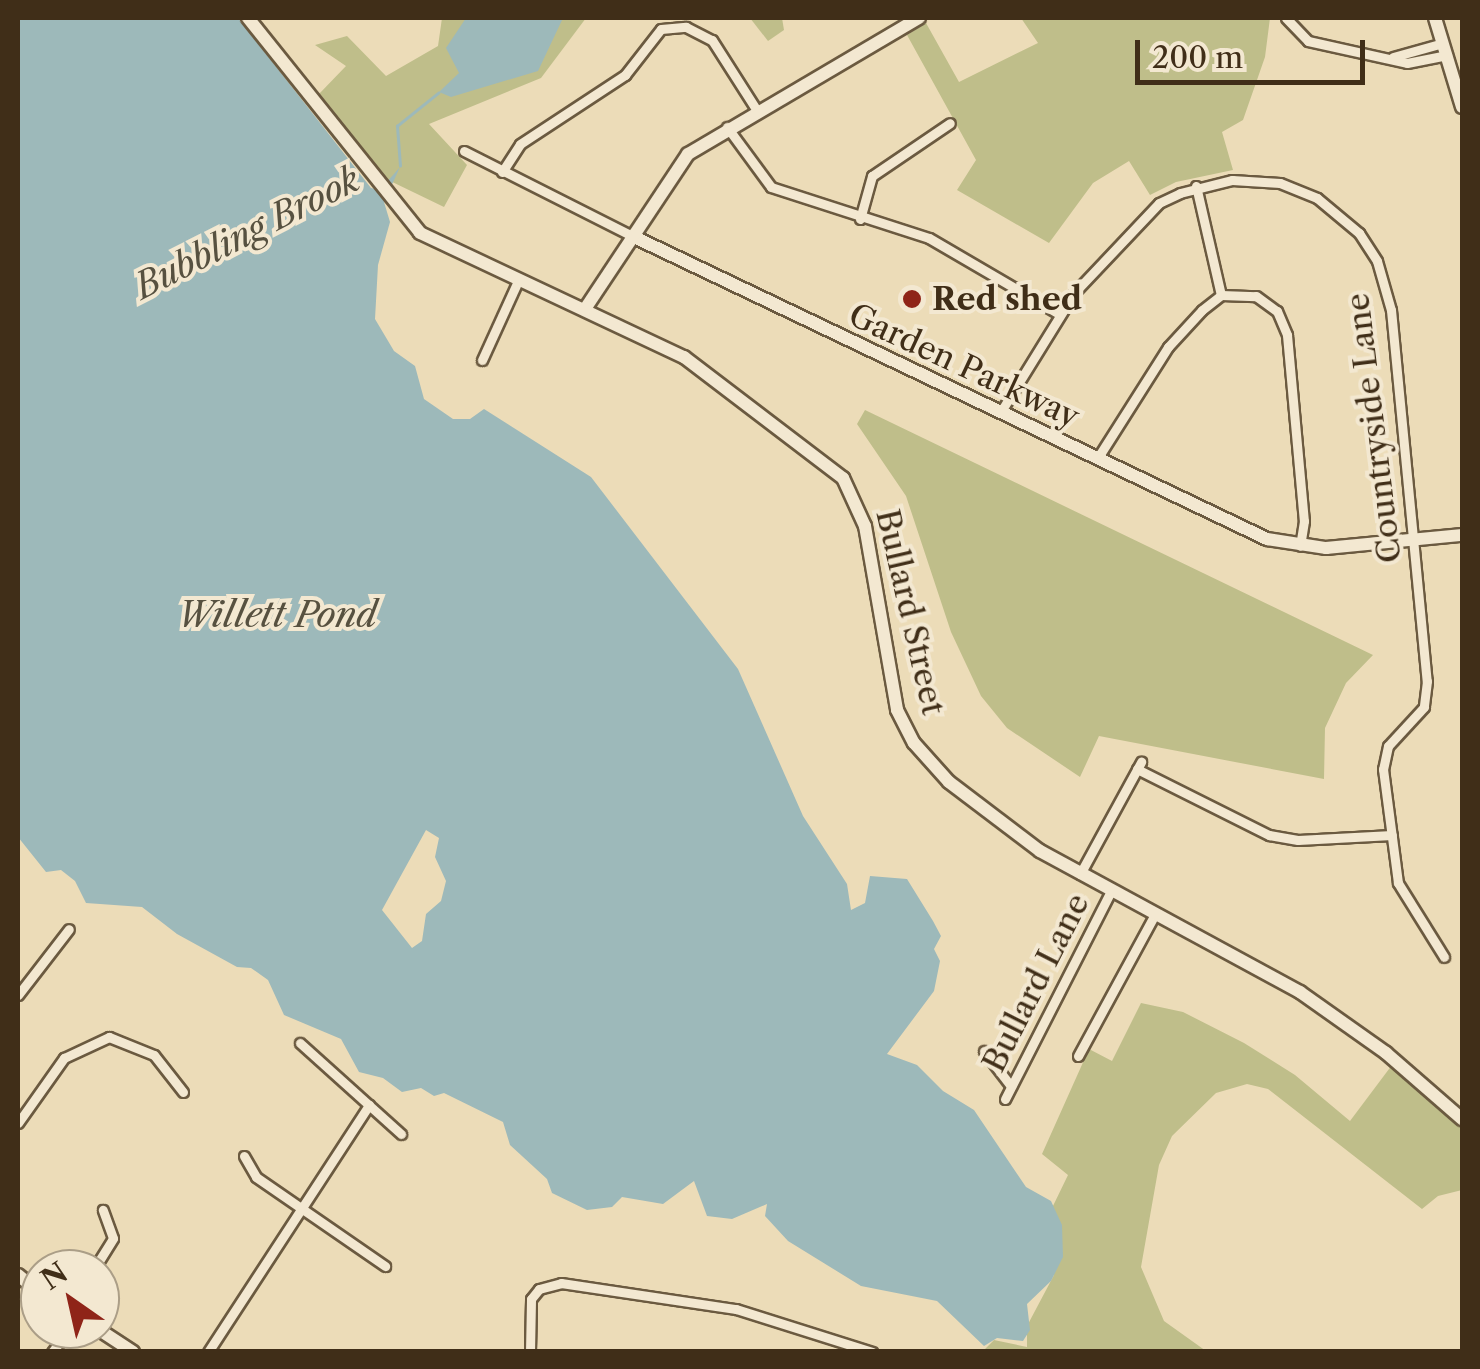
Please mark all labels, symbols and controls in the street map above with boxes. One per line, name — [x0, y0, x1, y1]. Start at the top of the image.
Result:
scale bar — [1140, 20, 1370, 82]
text: 200 m — [1152, 39, 1243, 76]
water label: Bubbling Brook — [127, 158, 367, 308]
place label: Red shed — [932, 280, 1082, 318]
marker: Red shed — [901, 288, 923, 310]
street label: Countryside Lane — [1338, 291, 1410, 565]
street label: Garden Parkway — [843, 296, 1085, 436]
street label: Bullard Street — [868, 506, 952, 718]
water label: Willett Pond — [177, 594, 377, 636]
street label: Bullard Lane — [975, 887, 1097, 1079]
north arrow — [20, 1249, 120, 1349]
text: N — [35, 1255, 74, 1297]

